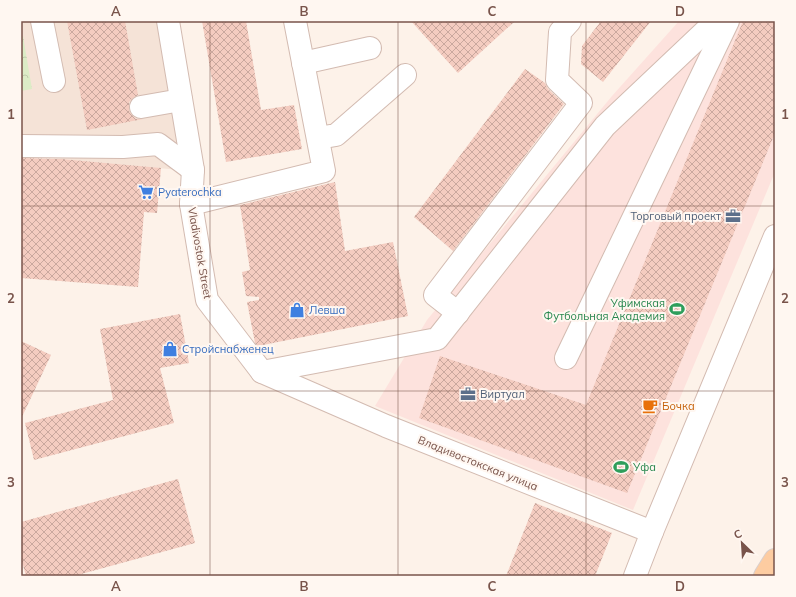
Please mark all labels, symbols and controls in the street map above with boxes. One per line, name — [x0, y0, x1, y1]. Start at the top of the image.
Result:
text: A — [111, 3, 121, 19]
text: B — [300, 3, 309, 19]
text: C — [488, 3, 497, 19]
text: D — [675, 3, 685, 19]
text: 1 — [7, 106, 15, 122]
text: 1 — [781, 106, 789, 122]
supermarket icon: Pyaterochka — [137, 183, 155, 201]
place label: Pyaterochka — [158, 185, 222, 199]
street label: Vladivostok Street — [185, 206, 215, 300]
office icon: Торговый проект — [724, 207, 742, 225]
place label: Торговый проект — [630, 209, 721, 223]
text: 2 — [7, 290, 15, 306]
text: 2 — [781, 290, 789, 306]
place label: Уфимская Футбольная Академия — [544, 296, 665, 323]
sports icon: Уфимская Футбольная Академия — [668, 300, 686, 318]
shop icon: Левша — [288, 301, 306, 319]
place label: Левша — [309, 303, 345, 317]
shop icon: Стройснабженец — [161, 340, 179, 358]
place label: Стройснабженец — [182, 342, 274, 356]
office icon: Виртуал — [459, 385, 477, 403]
place label: Виртуал — [480, 387, 525, 401]
cafe icon: Бочка — [641, 397, 659, 415]
place label: Бочка — [662, 399, 695, 413]
street label: Владивостокская улица — [416, 432, 540, 494]
sports icon: Уфа — [612, 458, 630, 476]
place label: Уфа — [632, 460, 656, 474]
text: 3 — [7, 474, 15, 490]
text: 3 — [781, 474, 789, 490]
north arrow — [722, 523, 762, 563]
text: С — [731, 526, 745, 542]
text: A — [111, 578, 121, 594]
text: B — [300, 578, 309, 594]
text: C — [488, 578, 497, 594]
text: D — [675, 578, 685, 594]

